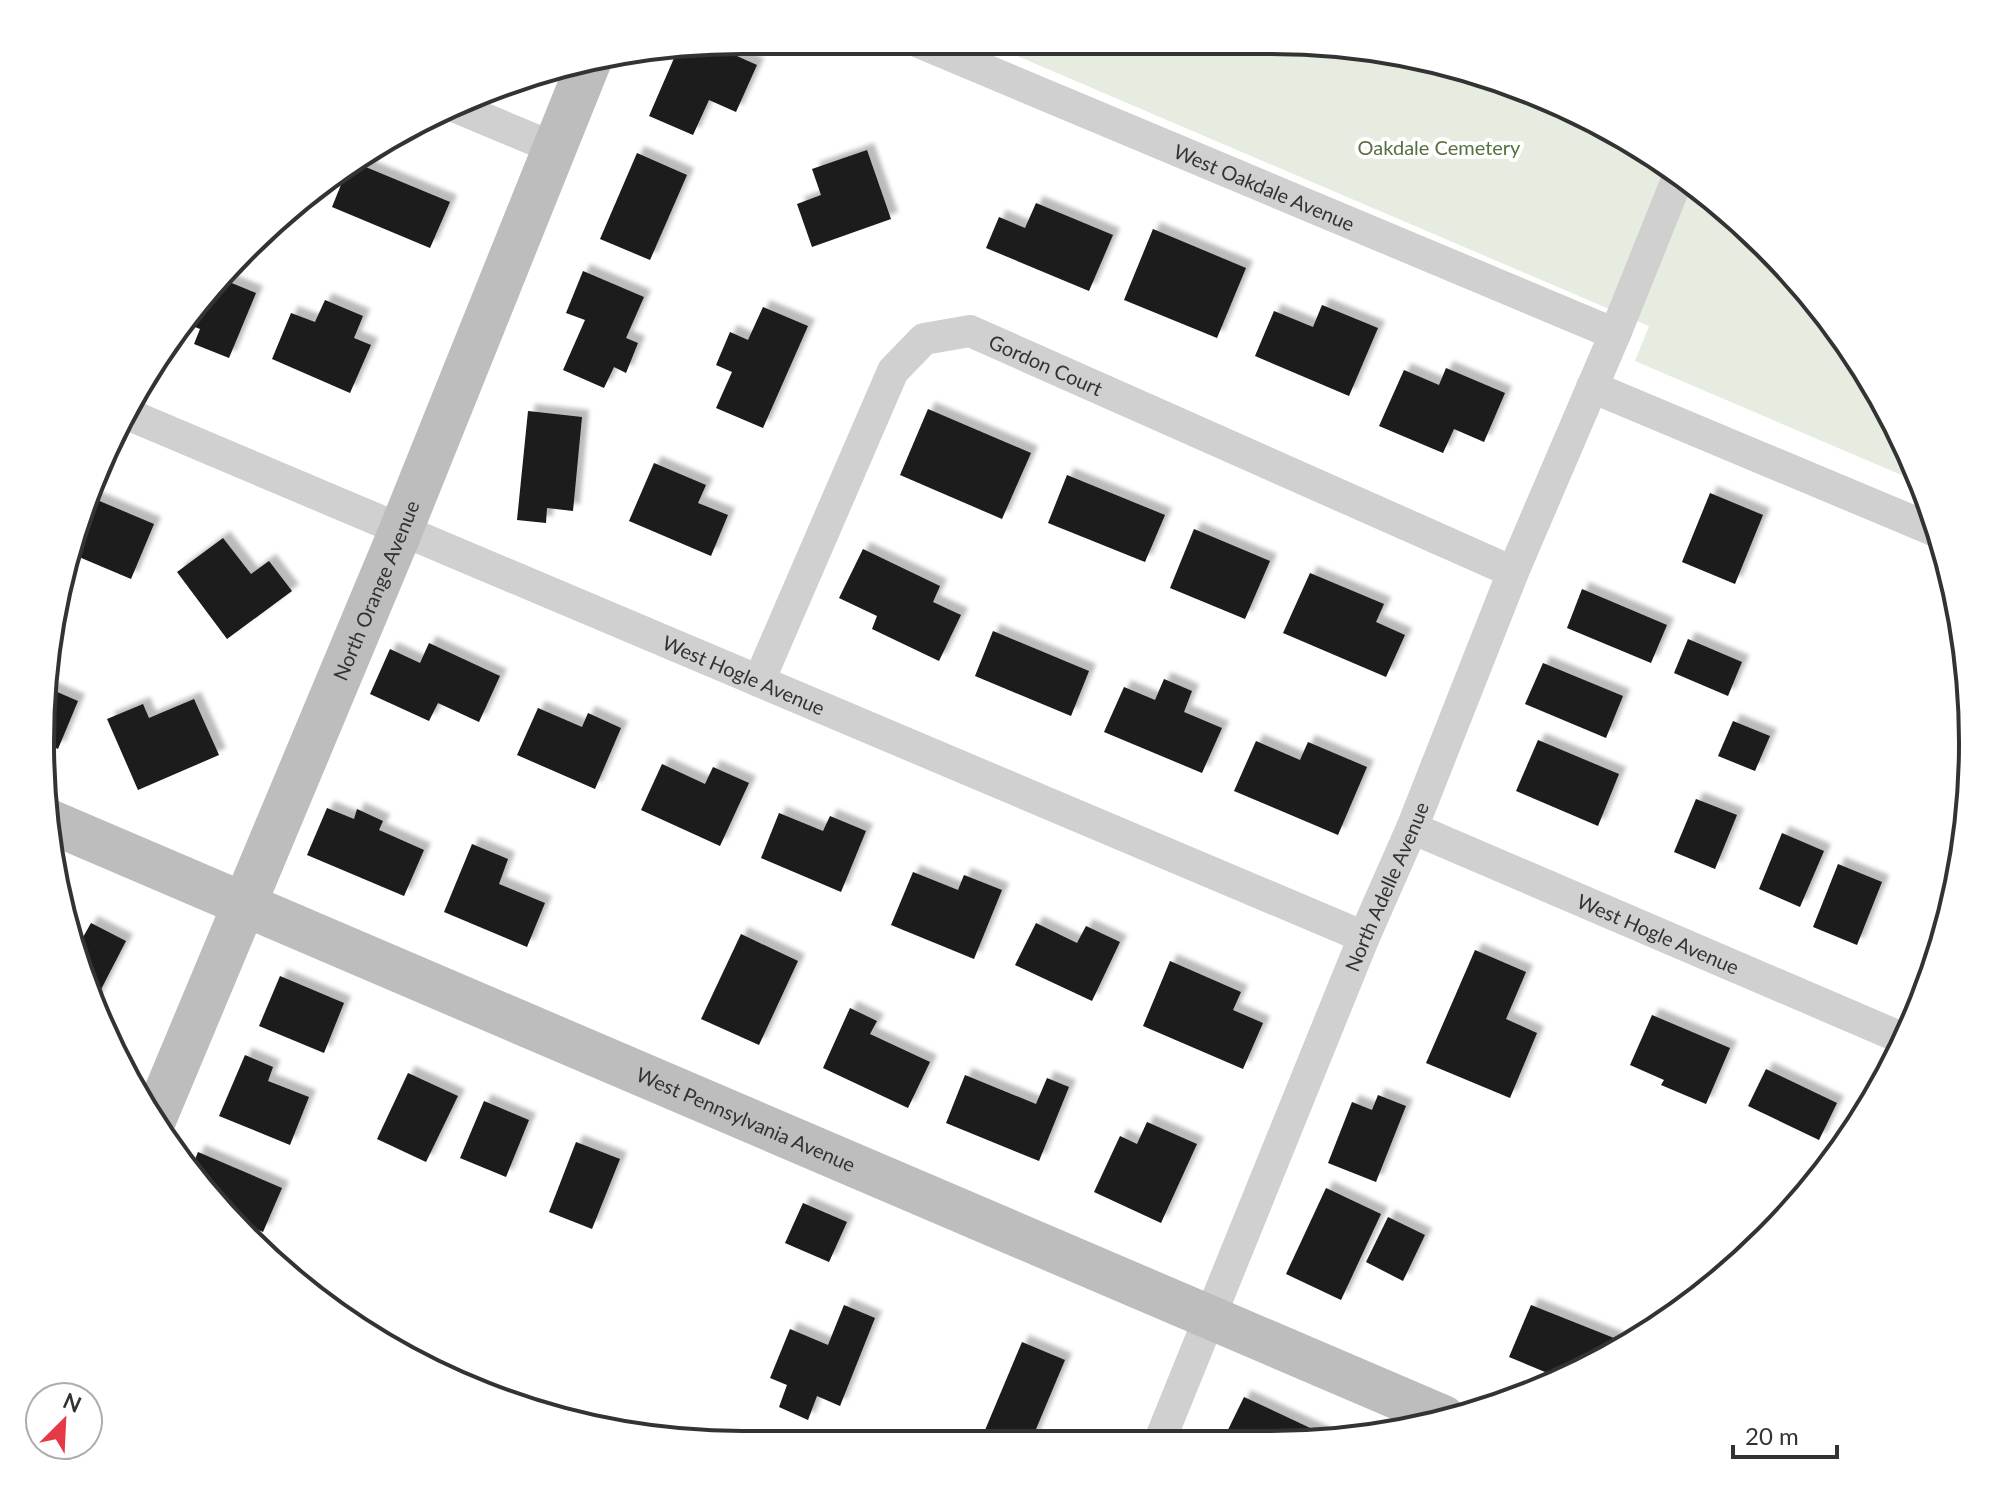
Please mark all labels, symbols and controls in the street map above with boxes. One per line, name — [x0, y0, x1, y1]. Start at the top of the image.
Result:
park label: Oakdale Cemetery — [1358, 135, 1521, 159]
street label: West Oakdale Avenue — [1171, 138, 1358, 235]
street label: Gordon Court — [985, 329, 1106, 400]
street label: North Orange Avenue — [328, 497, 424, 684]
street label: West Hogle Avenue — [659, 630, 829, 720]
street label: North Adelle Avenue — [1339, 798, 1433, 975]
street label: West Hogle Avenue — [1574, 888, 1743, 979]
street label: West Pennsylvania Avenue — [633, 1062, 859, 1176]
north arrow — [24, 1381, 104, 1461]
text: N — [59, 1386, 86, 1418]
scale bar — [1733, 1409, 1837, 1459]
text: 20 m — [1745, 1421, 1799, 1450]

